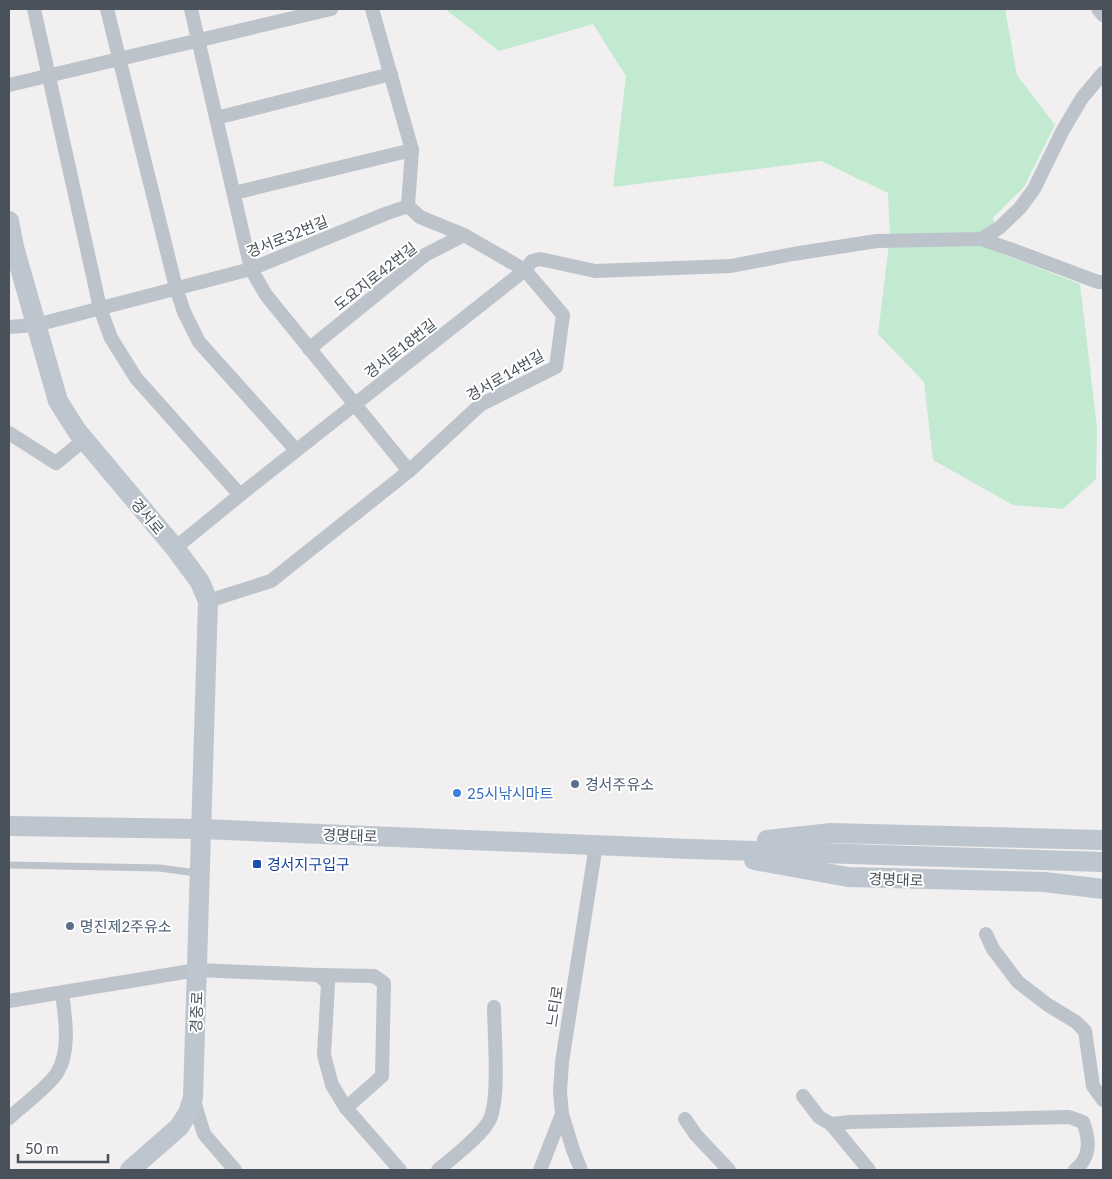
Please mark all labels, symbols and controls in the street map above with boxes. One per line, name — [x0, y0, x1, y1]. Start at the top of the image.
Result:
street label: 경서로32번길 — [244, 211, 330, 261]
street label: 도요지로42번길 — [330, 238, 420, 314]
street label: 경서로18번길 — [360, 314, 440, 382]
street label: 경서로14번길 — [463, 346, 547, 404]
street label: 경서로 — [128, 494, 168, 538]
place label: 경서주유소 — [585, 775, 654, 793]
marker: 경서주유소 — [569, 778, 581, 790]
place label: 25시낚시마트 — [467, 784, 554, 802]
marker: 25시낚시마트 — [451, 787, 463, 799]
street label: 경명대로 — [322, 825, 378, 845]
place label: 경서지구입구 — [267, 855, 350, 873]
marker: 경서지구입구 — [251, 858, 263, 870]
street label: 경명대로 — [868, 869, 924, 889]
place label: 명진제2주유소 — [80, 917, 172, 935]
marker: 명진제2주유소 — [64, 920, 76, 932]
street label: 느티로 — [542, 984, 566, 1028]
street label: 경중로 — [186, 991, 206, 1033]
scale bar — [18, 1132, 108, 1164]
text: 50 m — [25, 1139, 59, 1157]

